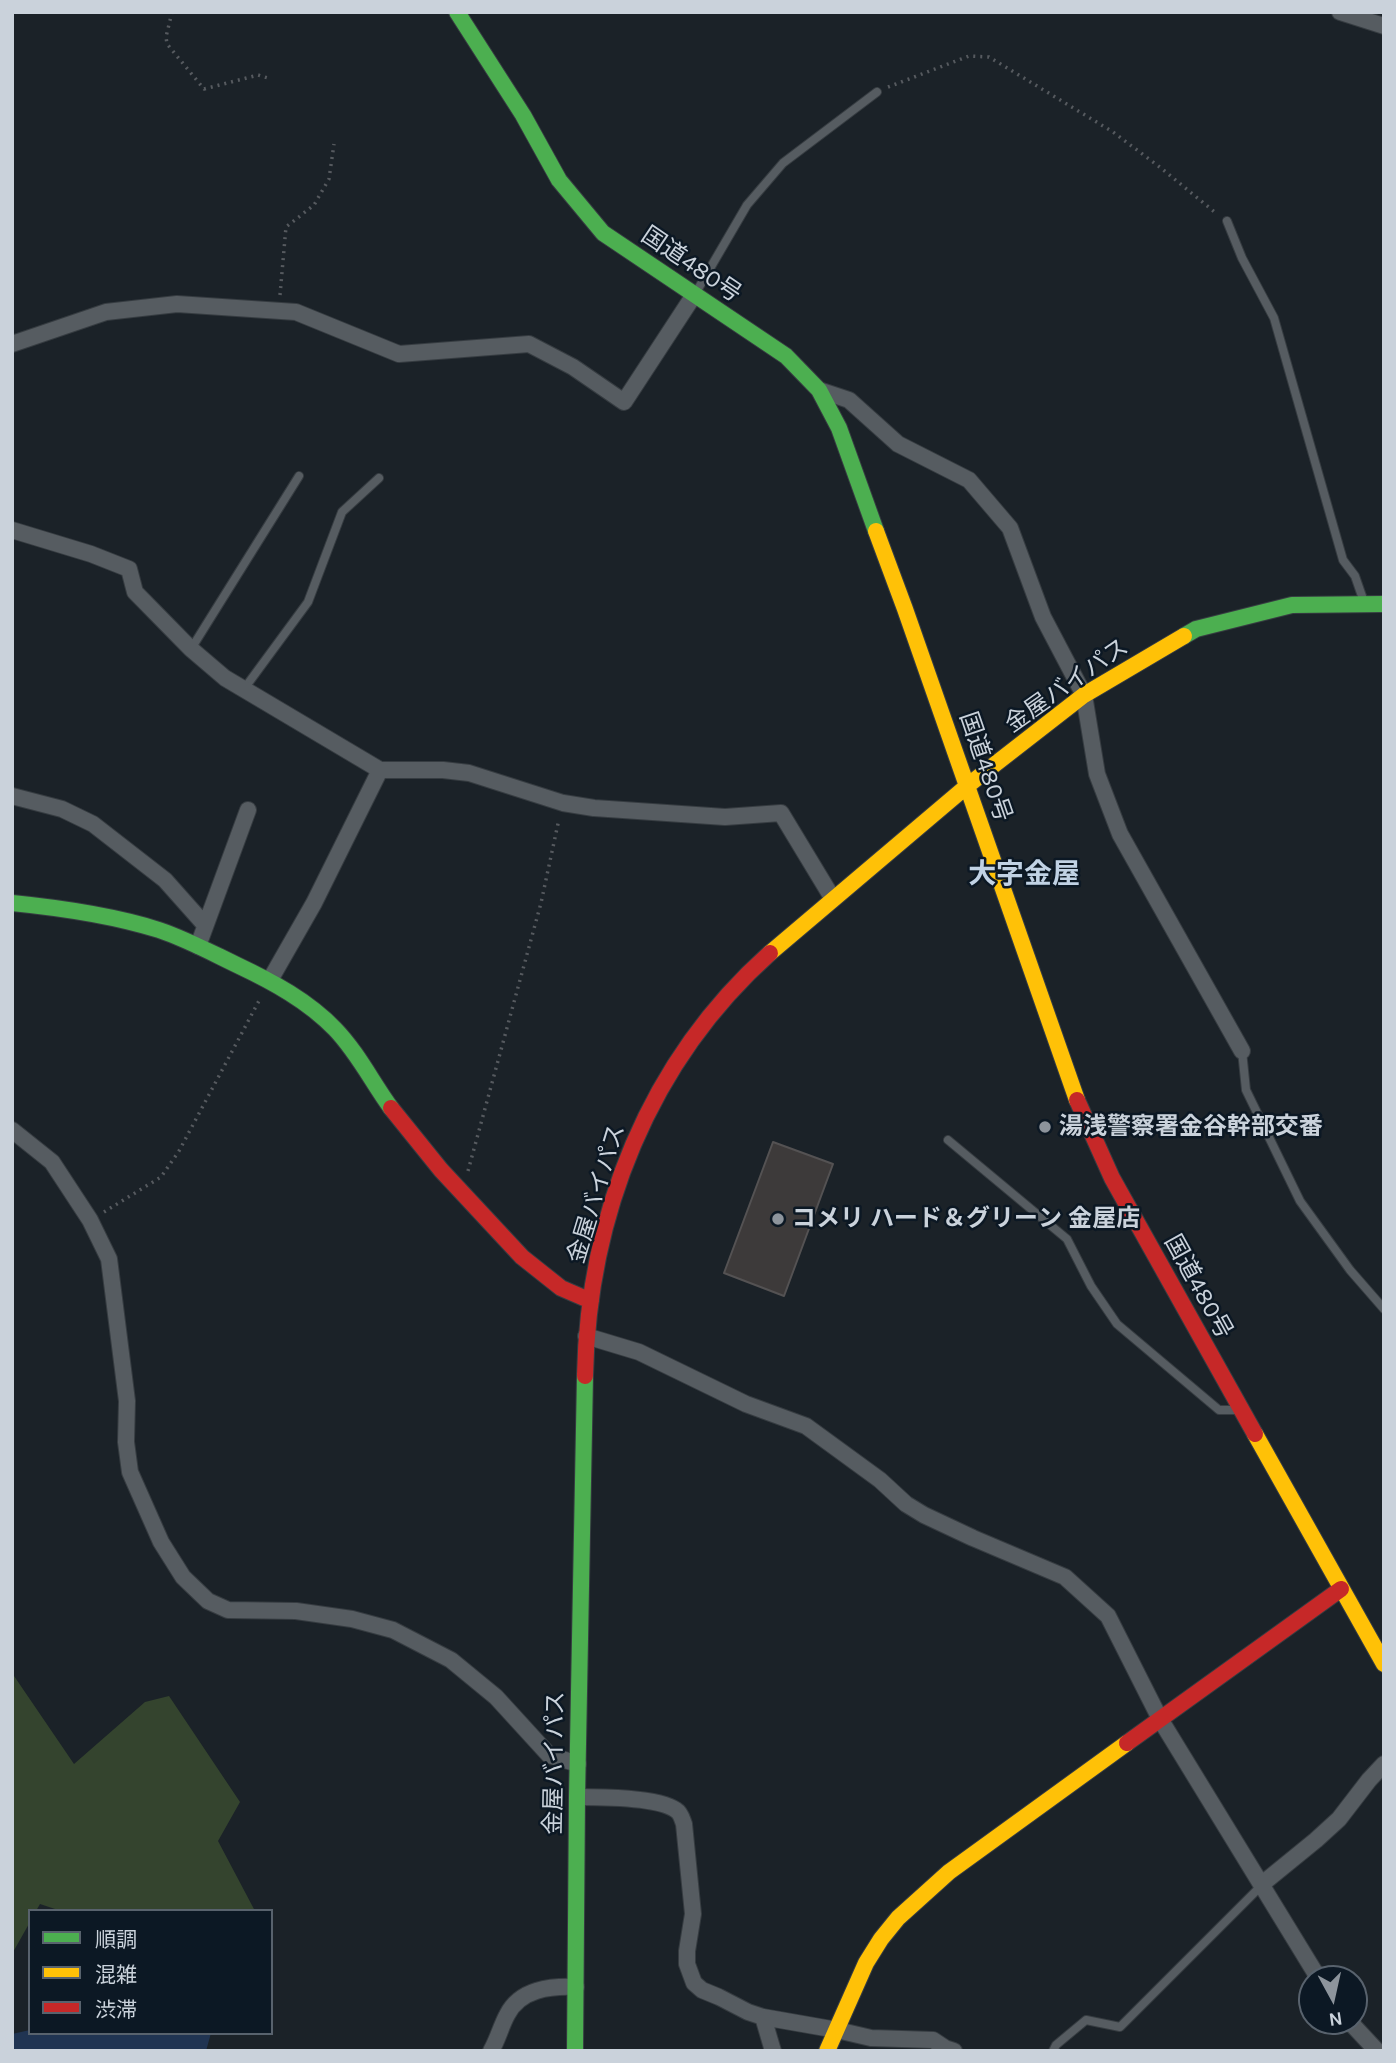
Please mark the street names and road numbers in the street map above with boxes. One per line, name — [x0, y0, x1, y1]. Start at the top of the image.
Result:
street label: 国道480号 — [636, 221, 746, 309]
street label: 金屋バイパス — [1000, 633, 1134, 739]
street label: 国道480号 — [953, 708, 1017, 826]
street label: 金屋バイパス — [562, 1121, 632, 1267]
street label: 国道480号 — [1158, 1230, 1238, 1344]
street label: 金屋バイパス — [539, 1691, 571, 1835]

